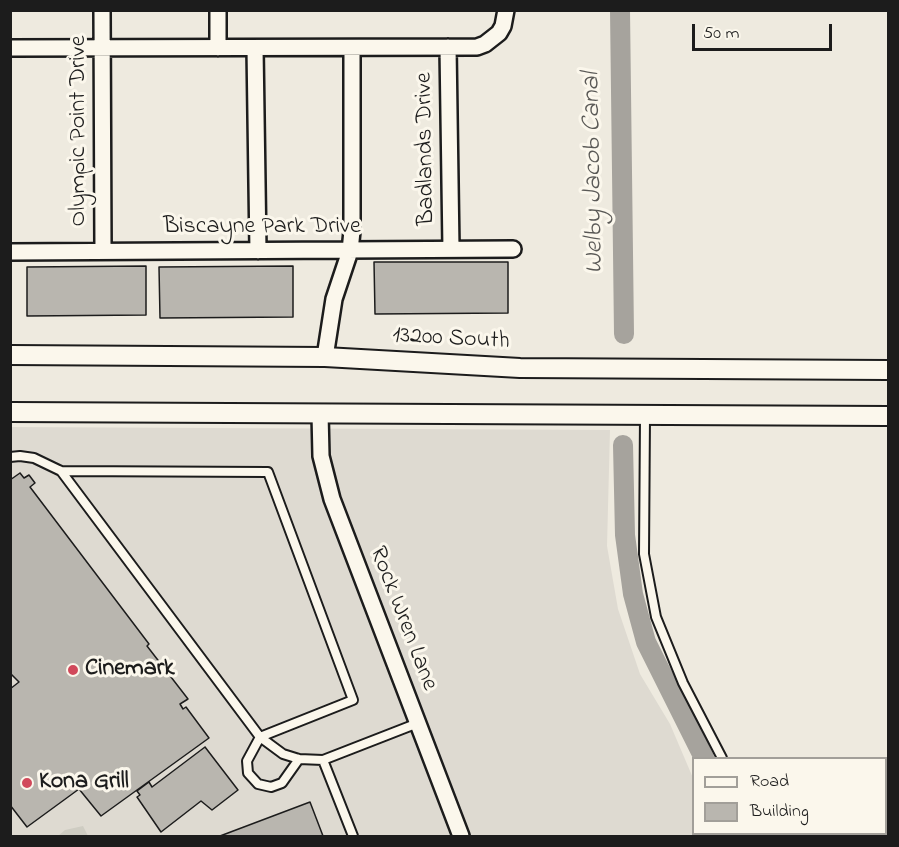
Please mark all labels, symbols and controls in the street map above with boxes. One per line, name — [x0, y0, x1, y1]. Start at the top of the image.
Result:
scale bar — [695, 12, 834, 50]
text: 50 m — [703, 21, 740, 47]
street label: Olympic Point Drive — [66, 35, 94, 227]
street label: Badlands Drive — [411, 72, 443, 226]
water label: Welby Jacob Canal — [578, 72, 612, 274]
street label: Biscayne Park Drive — [163, 214, 361, 242]
street label: 13200 South — [392, 323, 510, 357]
street label: Rock Wren Lane — [361, 543, 443, 695]
place label: Cinemark — [85, 656, 175, 684]
marker: Cinemark — [66, 663, 80, 677]
legend — [692, 757, 887, 835]
place label: Kona Grill — [39, 769, 129, 797]
text: Road — [750, 769, 789, 795]
marker: Kona Grill — [20, 776, 34, 790]
text: Building — [750, 799, 809, 825]

